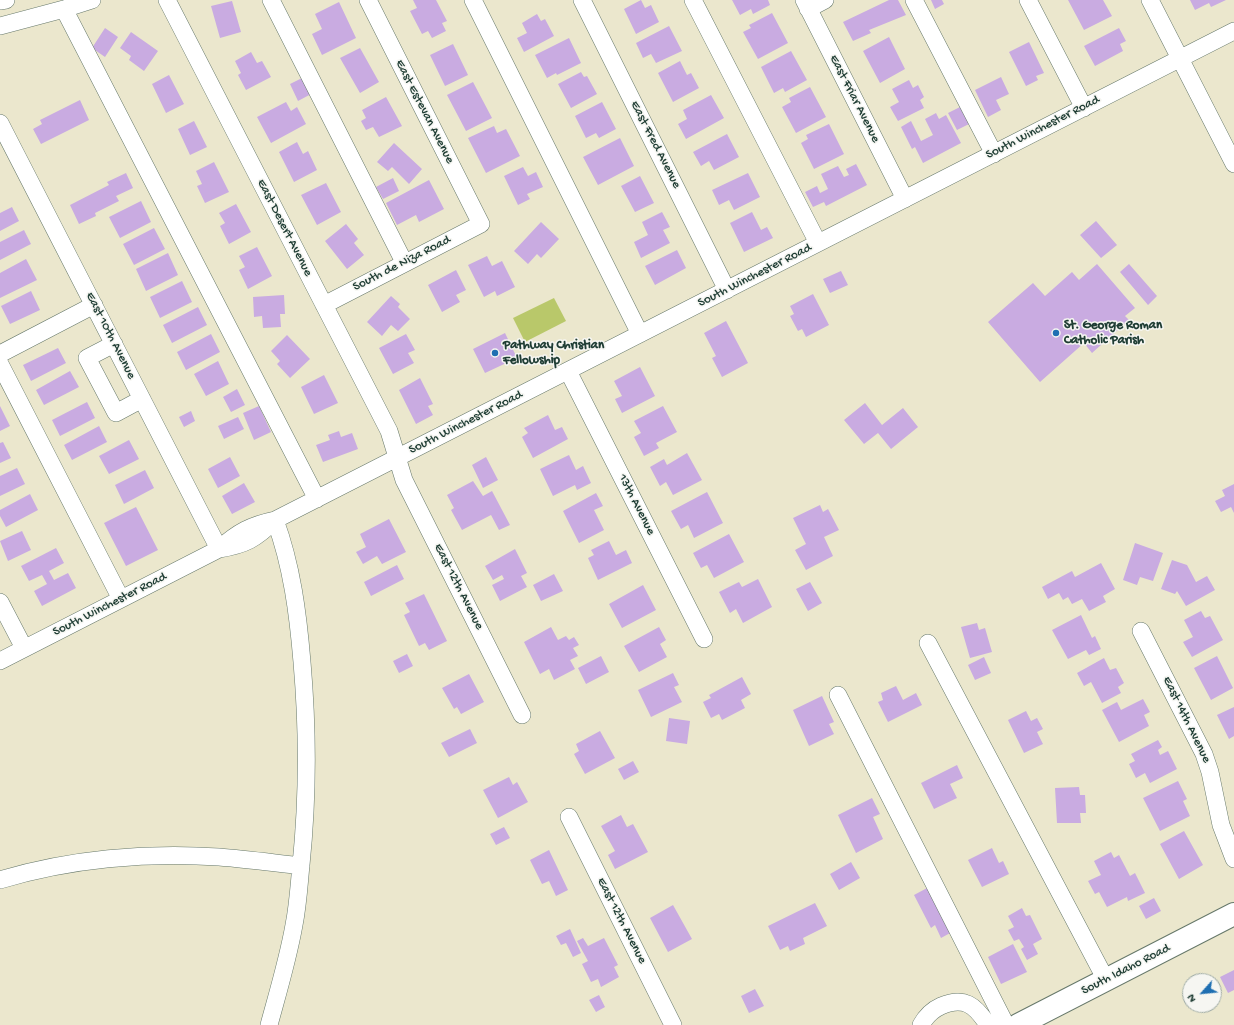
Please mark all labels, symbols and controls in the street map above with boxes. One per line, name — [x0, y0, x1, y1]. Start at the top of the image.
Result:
street label: East Friar Avenue — [825, 52, 883, 146]
street label: East Estevan Avenue — [391, 57, 457, 167]
street label: South Winchester Road — [984, 93, 1102, 163]
street label: East Fred Avenue — [626, 99, 684, 191]
street label: East Desert Avenue — [253, 177, 315, 279]
street label: South de Niza Road — [351, 233, 453, 295]
street label: South Winchester Road — [696, 241, 814, 311]
street label: East 10th Avenue — [81, 290, 139, 382]
place label: St. George Roman Catholic Parish — [1064, 318, 1162, 349]
marker: St. George Roman Catholic Parish — [1051, 328, 1061, 338]
place label: Pathway Christian Fellowship — [503, 338, 604, 369]
marker: Pathway Christian Fellowship — [490, 348, 500, 358]
street label: South Winchester Road — [407, 388, 525, 458]
street label: 13th Avenue — [614, 472, 658, 538]
street label: East 12th Avenue — [430, 541, 486, 633]
street label: South Winchester Road — [51, 570, 169, 640]
street label: East 14th Avenue — [1158, 674, 1214, 766]
street label: East 12th Avenue — [593, 875, 649, 967]
street label: South Idaho Road — [1079, 941, 1173, 999]
north arrow — [1182, 973, 1222, 1013]
text: N — [1185, 992, 1199, 1004]

